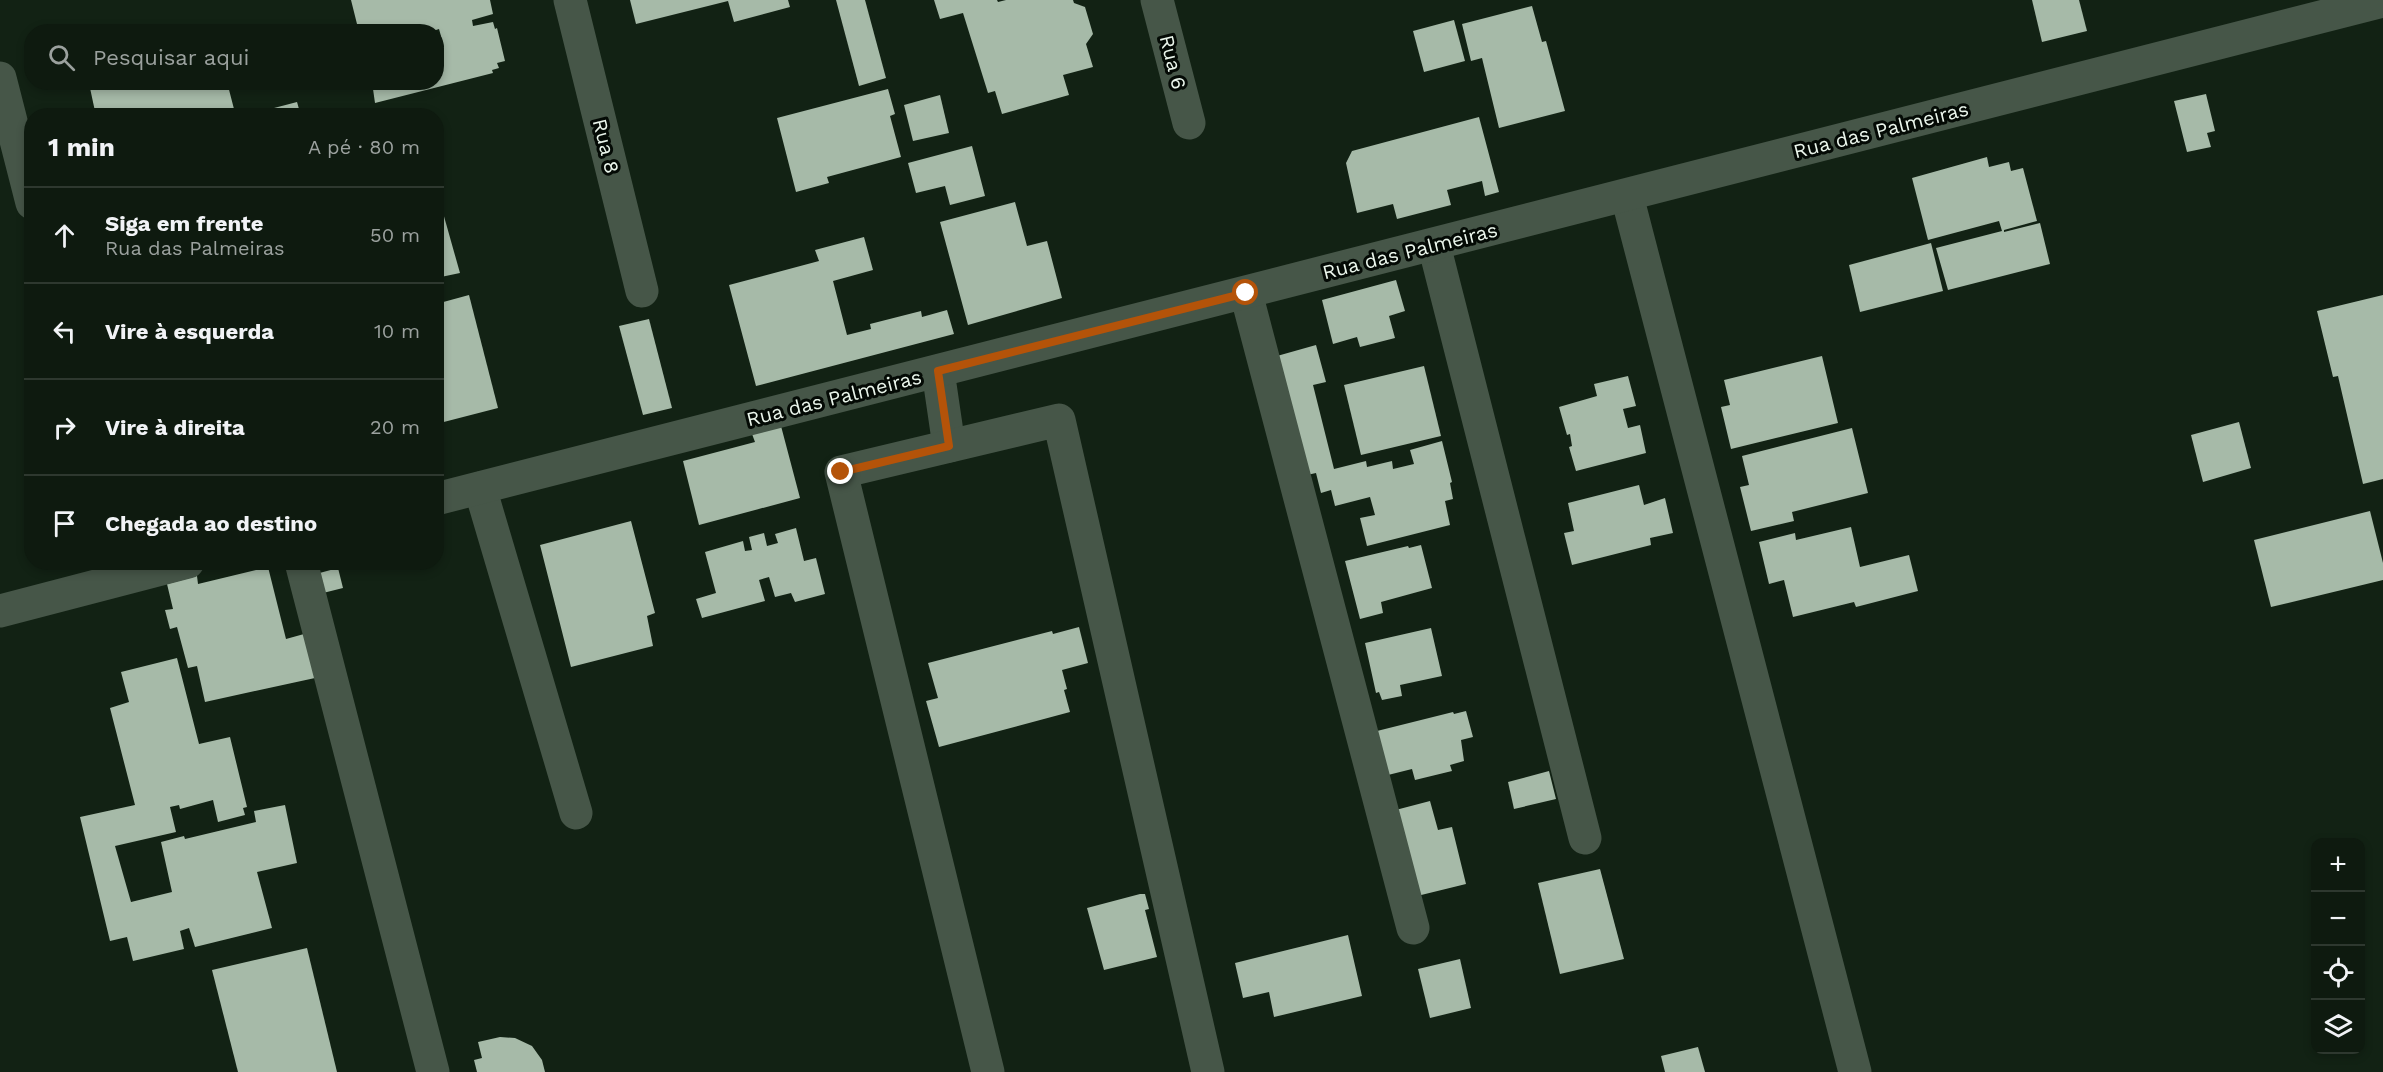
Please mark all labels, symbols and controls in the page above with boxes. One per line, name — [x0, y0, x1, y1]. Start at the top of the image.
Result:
search box — [24, 24, 444, 90]
street label: Rua 6 — [1155, 32, 1191, 92]
icon: search — [45, 41, 78, 74]
text: Pesquisar aqui — [93, 45, 249, 70]
street label: Rua das Palmeiras — [1791, 97, 1971, 163]
street label: Rua 8 — [588, 116, 624, 176]
text: 1 min — [48, 132, 115, 162]
text: A pé · 80 m — [308, 135, 420, 159]
text: Siga em frente — [105, 211, 263, 236]
street label: Rua das Palmeiras — [1320, 218, 1500, 284]
icon: ahead — [48, 219, 81, 252]
text: 50 m — [370, 223, 420, 247]
text: Rua das Palmeiras — [105, 236, 285, 260]
route start — [1232, 279, 1258, 305]
icon: left — [48, 315, 81, 348]
text: Vire à esquerda — [105, 319, 274, 344]
text: 10 m — [374, 319, 420, 343]
street label: Rua das Palmeiras — [744, 365, 924, 431]
icon: right — [48, 411, 81, 444]
text: Vire à direita — [105, 415, 245, 440]
text: 20 m — [370, 415, 420, 439]
route end — [827, 458, 853, 484]
icon: arrive — [48, 507, 81, 540]
text: Chegada ao destino — [105, 511, 317, 536]
map controls — [2311, 838, 2365, 1054]
button: + — [2311, 838, 2365, 892]
button: − — [2311, 892, 2365, 946]
button: locate — [2311, 946, 2365, 1000]
button: layers — [2311, 1000, 2365, 1054]

